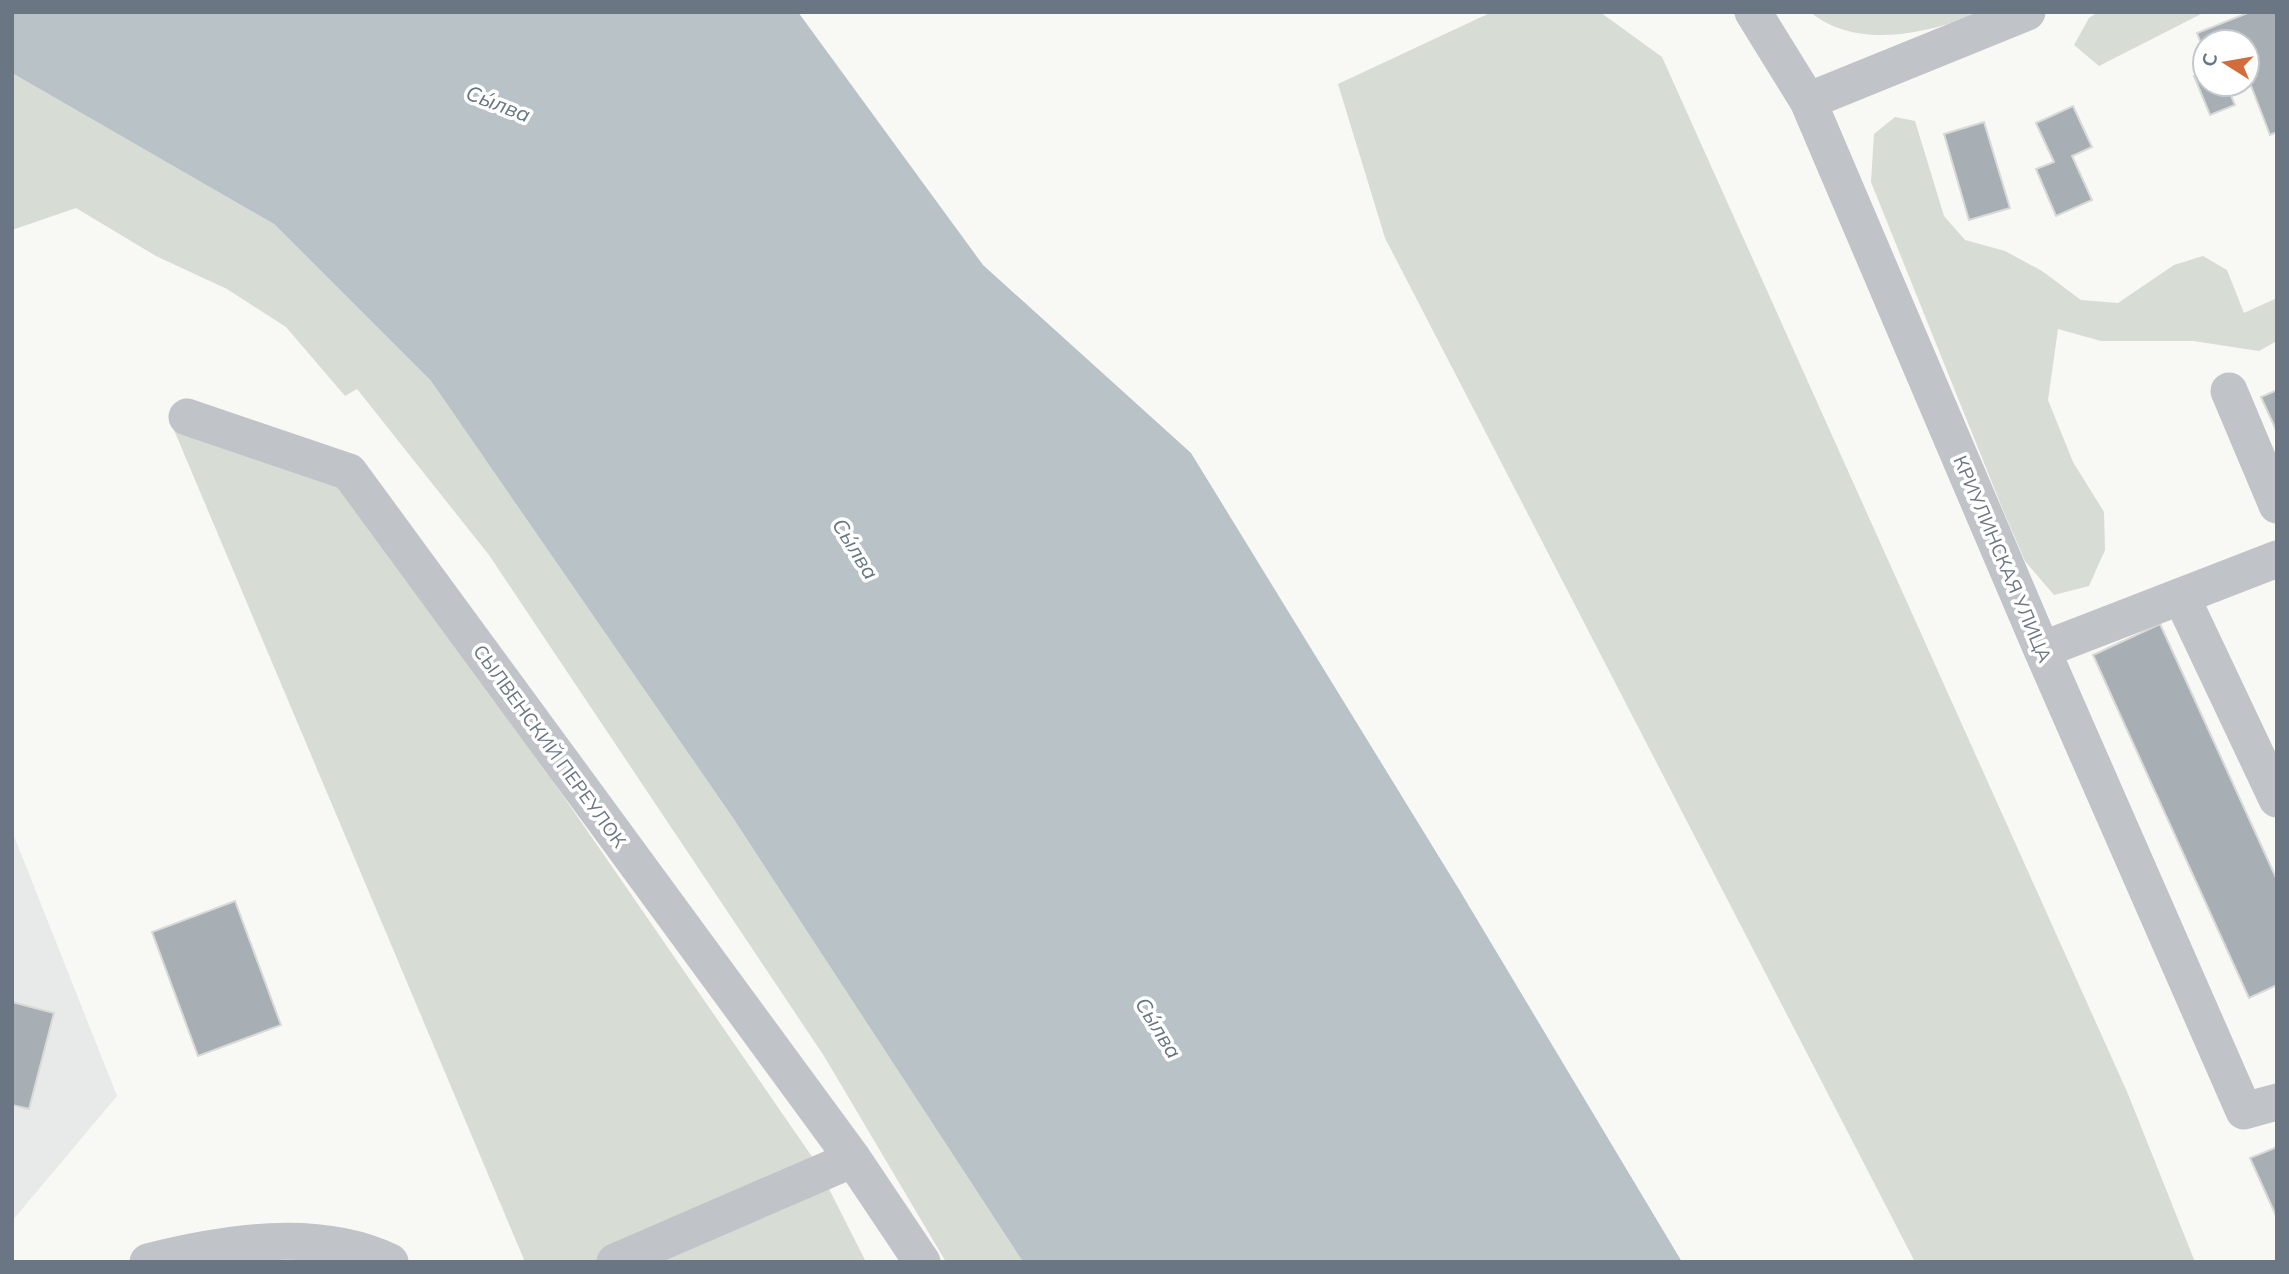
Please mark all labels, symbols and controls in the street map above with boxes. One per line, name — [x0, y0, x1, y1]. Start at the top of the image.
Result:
north arrow — [2191, 28, 2261, 98]
text: С — [2196, 51, 2222, 68]
water label: Сы́лва — [462, 79, 534, 127]
street label: КРИУЛИНСКАЯ УЛИЦА — [1948, 452, 2058, 666]
water label: Сы́лва — [827, 513, 885, 584]
street label: СЫЛВЕНСКИЙ ПЕРЕУЛОК — [468, 640, 632, 853]
water label: Сы́лва — [1130, 992, 1188, 1063]

